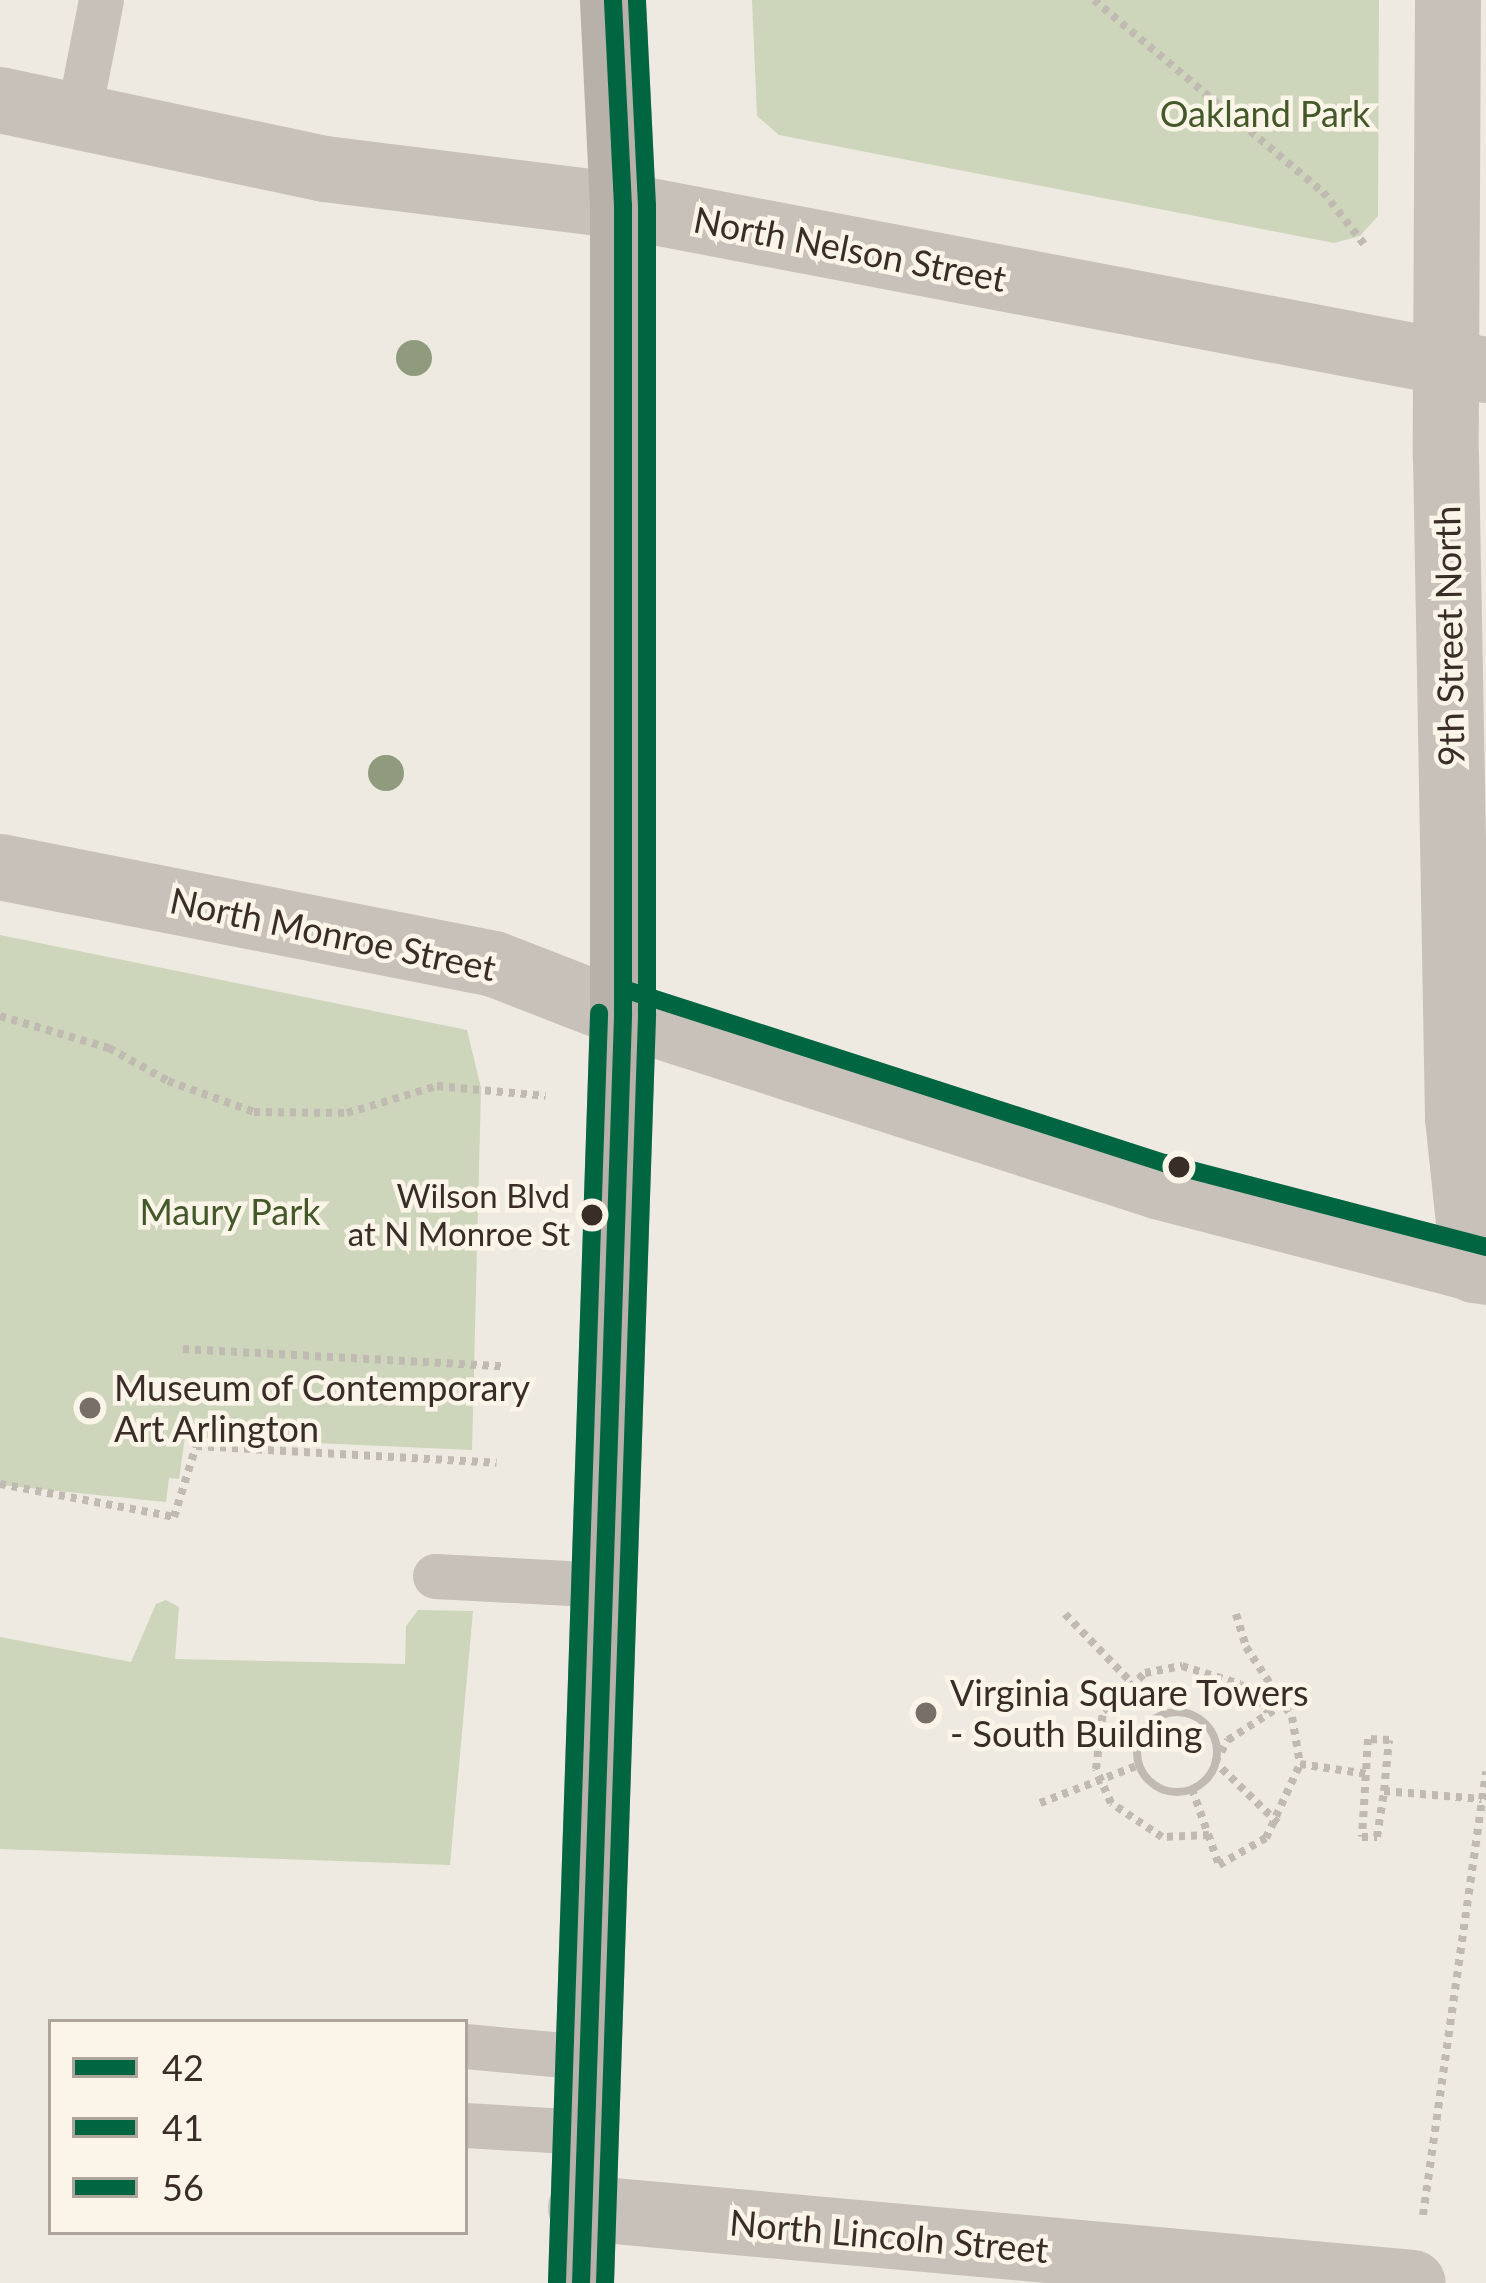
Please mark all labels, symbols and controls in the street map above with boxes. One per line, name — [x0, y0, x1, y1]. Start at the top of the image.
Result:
park label: Oakland Park — [1160, 92, 1370, 136]
street label: North Nelson Street — [690, 198, 1010, 300]
street label: 9th Street North — [1425, 505, 1473, 767]
street label: North Monroe Street — [166, 878, 500, 990]
unlabelled marker — [1168, 1156, 1190, 1178]
place label: Wilson Blvd at N Monroe St — [348, 1176, 570, 1254]
park label: Maury Park — [139, 1190, 321, 1234]
marker: Wilson Blvd at N Monroe St — [581, 1204, 603, 1226]
place label: Museum of Contemporary Art Arlington — [114, 1365, 531, 1450]
marker: Museum of Contemporary Art Arlington — [77, 1395, 103, 1421]
place label: Virginia Square Towers - South Building — [950, 1670, 1310, 1755]
marker: Virginia Square Towers - South Building — [913, 1700, 939, 1726]
legend — [48, 2019, 468, 2235]
text: 42 — [162, 2045, 204, 2089]
text: 41 — [162, 2105, 204, 2149]
text: 56 — [162, 2165, 204, 2209]
street label: North Lincoln Street — [728, 2201, 1050, 2271]

